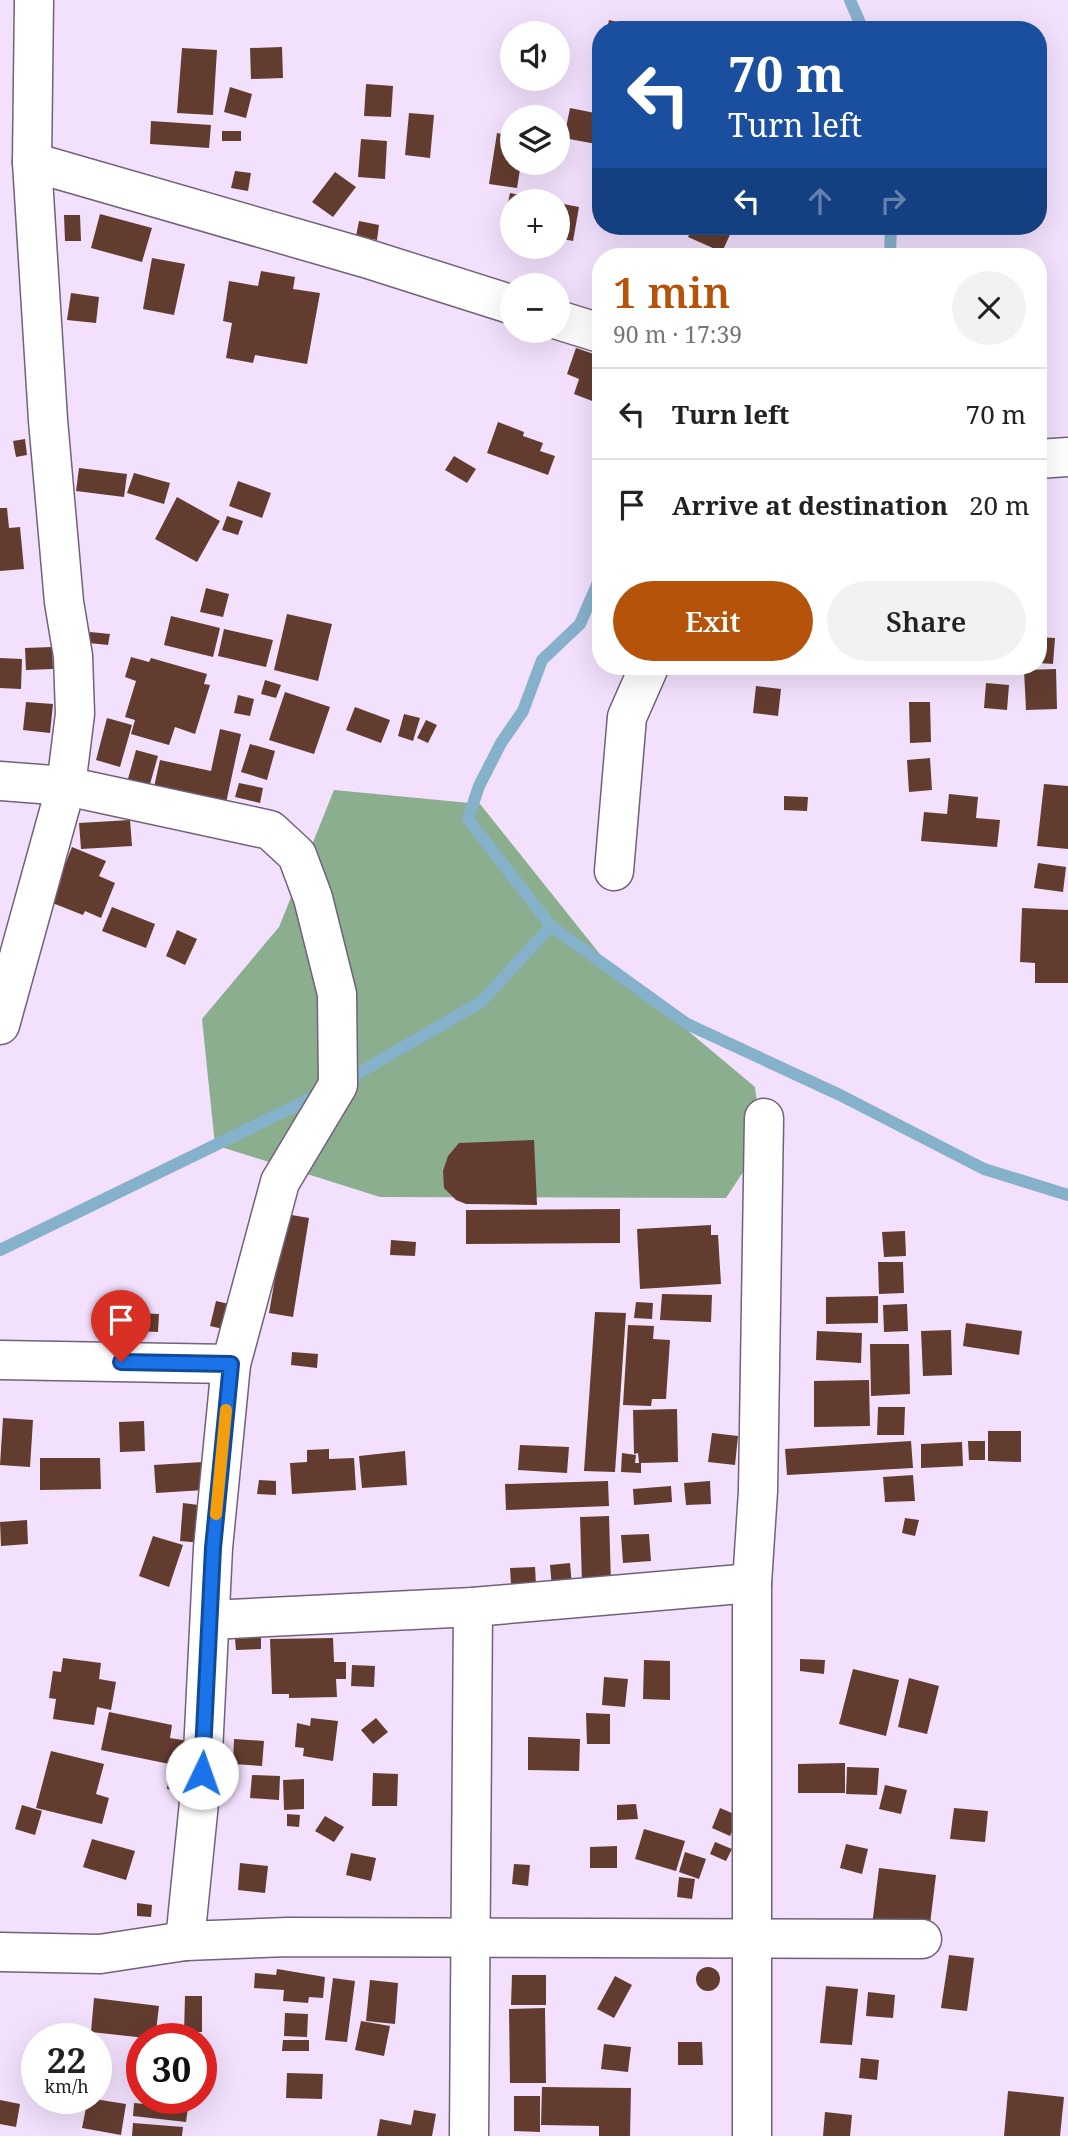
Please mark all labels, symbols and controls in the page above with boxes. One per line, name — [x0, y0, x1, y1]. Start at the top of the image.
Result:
map controls — [500, 21, 570, 343]
button: sound — [500, 21, 570, 91]
text: 70 m — [728, 40, 844, 106]
icon: left — [613, 49, 704, 140]
text: Turn left — [728, 103, 862, 146]
button: layers — [500, 105, 570, 175]
icon: left — [728, 182, 766, 220]
icon: ahead — [801, 182, 839, 220]
icon: right — [874, 182, 912, 220]
button: + — [500, 189, 570, 259]
text: 1 min — [613, 263, 730, 320]
button: close — [952, 271, 1026, 345]
button: − — [500, 273, 570, 343]
text: 90 m · 17:39 — [613, 318, 742, 350]
icon: left — [613, 395, 651, 433]
text: Turn left — [672, 396, 789, 432]
text: 70 m — [966, 396, 1026, 432]
icon: arrive — [613, 486, 651, 524]
text: Arrive at destination — [672, 487, 948, 523]
text: 20 m — [969, 487, 1029, 523]
button: Exit — [613, 581, 813, 661]
button: Share — [827, 581, 1026, 661]
pin — [91, 1290, 151, 1362]
icon: arrive — [102, 1301, 140, 1339]
position arrow — [165, 1736, 239, 1810]
speed limit sign: 30 — [126, 2023, 217, 2114]
text: 22 — [47, 2036, 86, 2083]
text: km/h — [44, 2074, 89, 2098]

